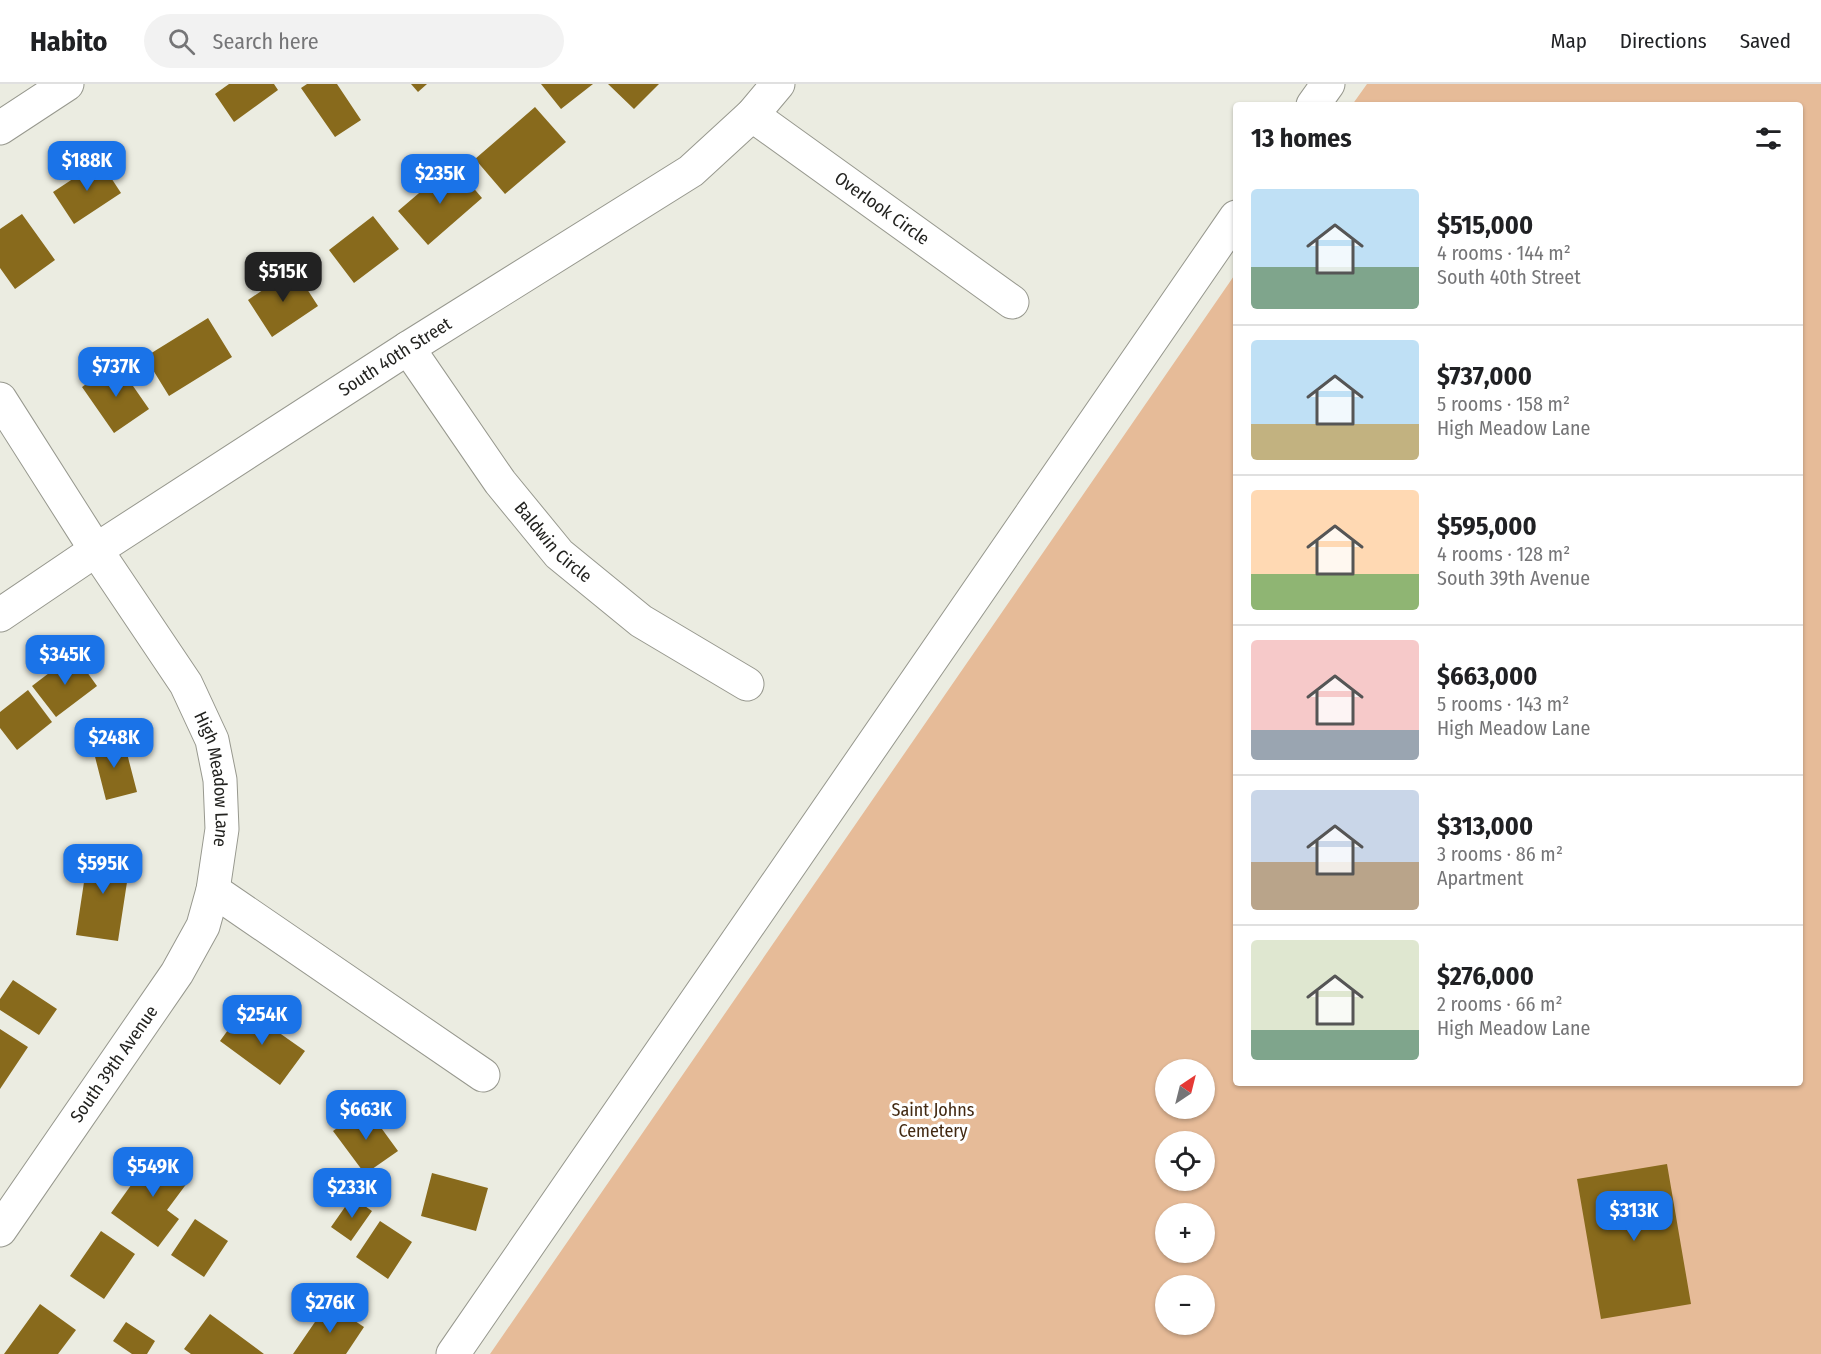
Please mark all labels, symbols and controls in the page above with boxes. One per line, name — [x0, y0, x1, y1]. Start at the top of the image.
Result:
search box — [144, 14, 564, 68]
text: Habito — [30, 25, 108, 58]
icon: search — [165, 25, 198, 58]
text: Search here — [213, 28, 319, 55]
text: Map — [1550, 28, 1587, 54]
text: Directions — [1620, 28, 1707, 54]
text: Saved — [1740, 28, 1791, 54]
icon: filters — [1752, 122, 1785, 155]
text: 13 homes — [1251, 123, 1352, 154]
pin: $188K — [45, 141, 129, 192]
text: $188K — [62, 148, 112, 172]
pin: $235K — [398, 154, 482, 205]
text: $235K — [415, 161, 465, 185]
street label: Overlook Circle — [830, 167, 934, 250]
text: $515,000 — [1437, 210, 1533, 241]
icon: home — [1299, 213, 1371, 285]
text: 4 rooms · 144 m² — [1437, 241, 1571, 265]
pin: $515K — [241, 252, 325, 303]
text: $515K — [259, 259, 307, 283]
text: South 40th Street — [1437, 265, 1581, 289]
street label: South 40th Street — [335, 313, 456, 401]
pin: $737K — [74, 347, 158, 398]
text: $737K — [92, 354, 140, 378]
text: $737,000 — [1437, 361, 1532, 392]
icon: home — [1299, 364, 1371, 436]
text: 5 rooms · 158 m² — [1437, 392, 1570, 416]
text: High Meadow Lane — [1437, 416, 1591, 440]
street label: Baldwin Circle — [510, 497, 596, 587]
text: $595,000 — [1437, 511, 1537, 542]
icon: home — [1299, 514, 1371, 586]
text: 4 rooms · 128 m² — [1437, 542, 1570, 566]
text: South 39th Avenue — [1437, 566, 1590, 590]
pin: $345K — [23, 635, 107, 686]
text: $345K — [40, 642, 90, 666]
text: $663,000 — [1437, 661, 1537, 692]
icon: home — [1299, 664, 1371, 736]
text: 5 rooms · 143 m² — [1437, 692, 1569, 716]
street label: High Meadow Lane — [189, 708, 233, 849]
text: High Meadow Lane — [1437, 716, 1591, 740]
pin: $248K — [72, 718, 156, 769]
text: $248K — [88, 725, 140, 749]
text: $313,000 — [1437, 811, 1533, 842]
icon: home — [1299, 814, 1371, 886]
text: 3 rooms · 86 m² — [1437, 842, 1563, 866]
pin: $595K — [61, 844, 145, 895]
text: $595K — [77, 851, 129, 875]
text: Apartment — [1437, 866, 1524, 890]
text: $276,000 — [1437, 961, 1534, 992]
icon: home — [1299, 964, 1371, 1036]
text: 2 rooms · 66 m² — [1437, 992, 1563, 1016]
pin: $254K — [220, 995, 304, 1046]
street label: South 39th Avenue — [65, 1001, 163, 1127]
text: $254K — [237, 1002, 287, 1026]
text: High Meadow Lane — [1437, 1016, 1591, 1040]
north arrow — [1155, 1059, 1215, 1119]
map controls — [1155, 1059, 1215, 1335]
pin: $663K — [324, 1090, 408, 1141]
text: $663K — [340, 1097, 392, 1121]
park label: Saint Johns Cemetery — [892, 1099, 975, 1142]
button: locate — [1155, 1131, 1215, 1191]
pin: $549K — [111, 1147, 195, 1198]
text: $549K — [127, 1154, 179, 1178]
pin: $233K — [310, 1168, 394, 1219]
text: $233K — [327, 1175, 377, 1199]
pin: $313K — [1592, 1191, 1676, 1242]
text: $313K — [1610, 1198, 1658, 1222]
button: + — [1155, 1203, 1215, 1263]
button: − — [1155, 1275, 1215, 1335]
pin: $276K — [288, 1283, 372, 1334]
text: $276K — [305, 1290, 355, 1314]

